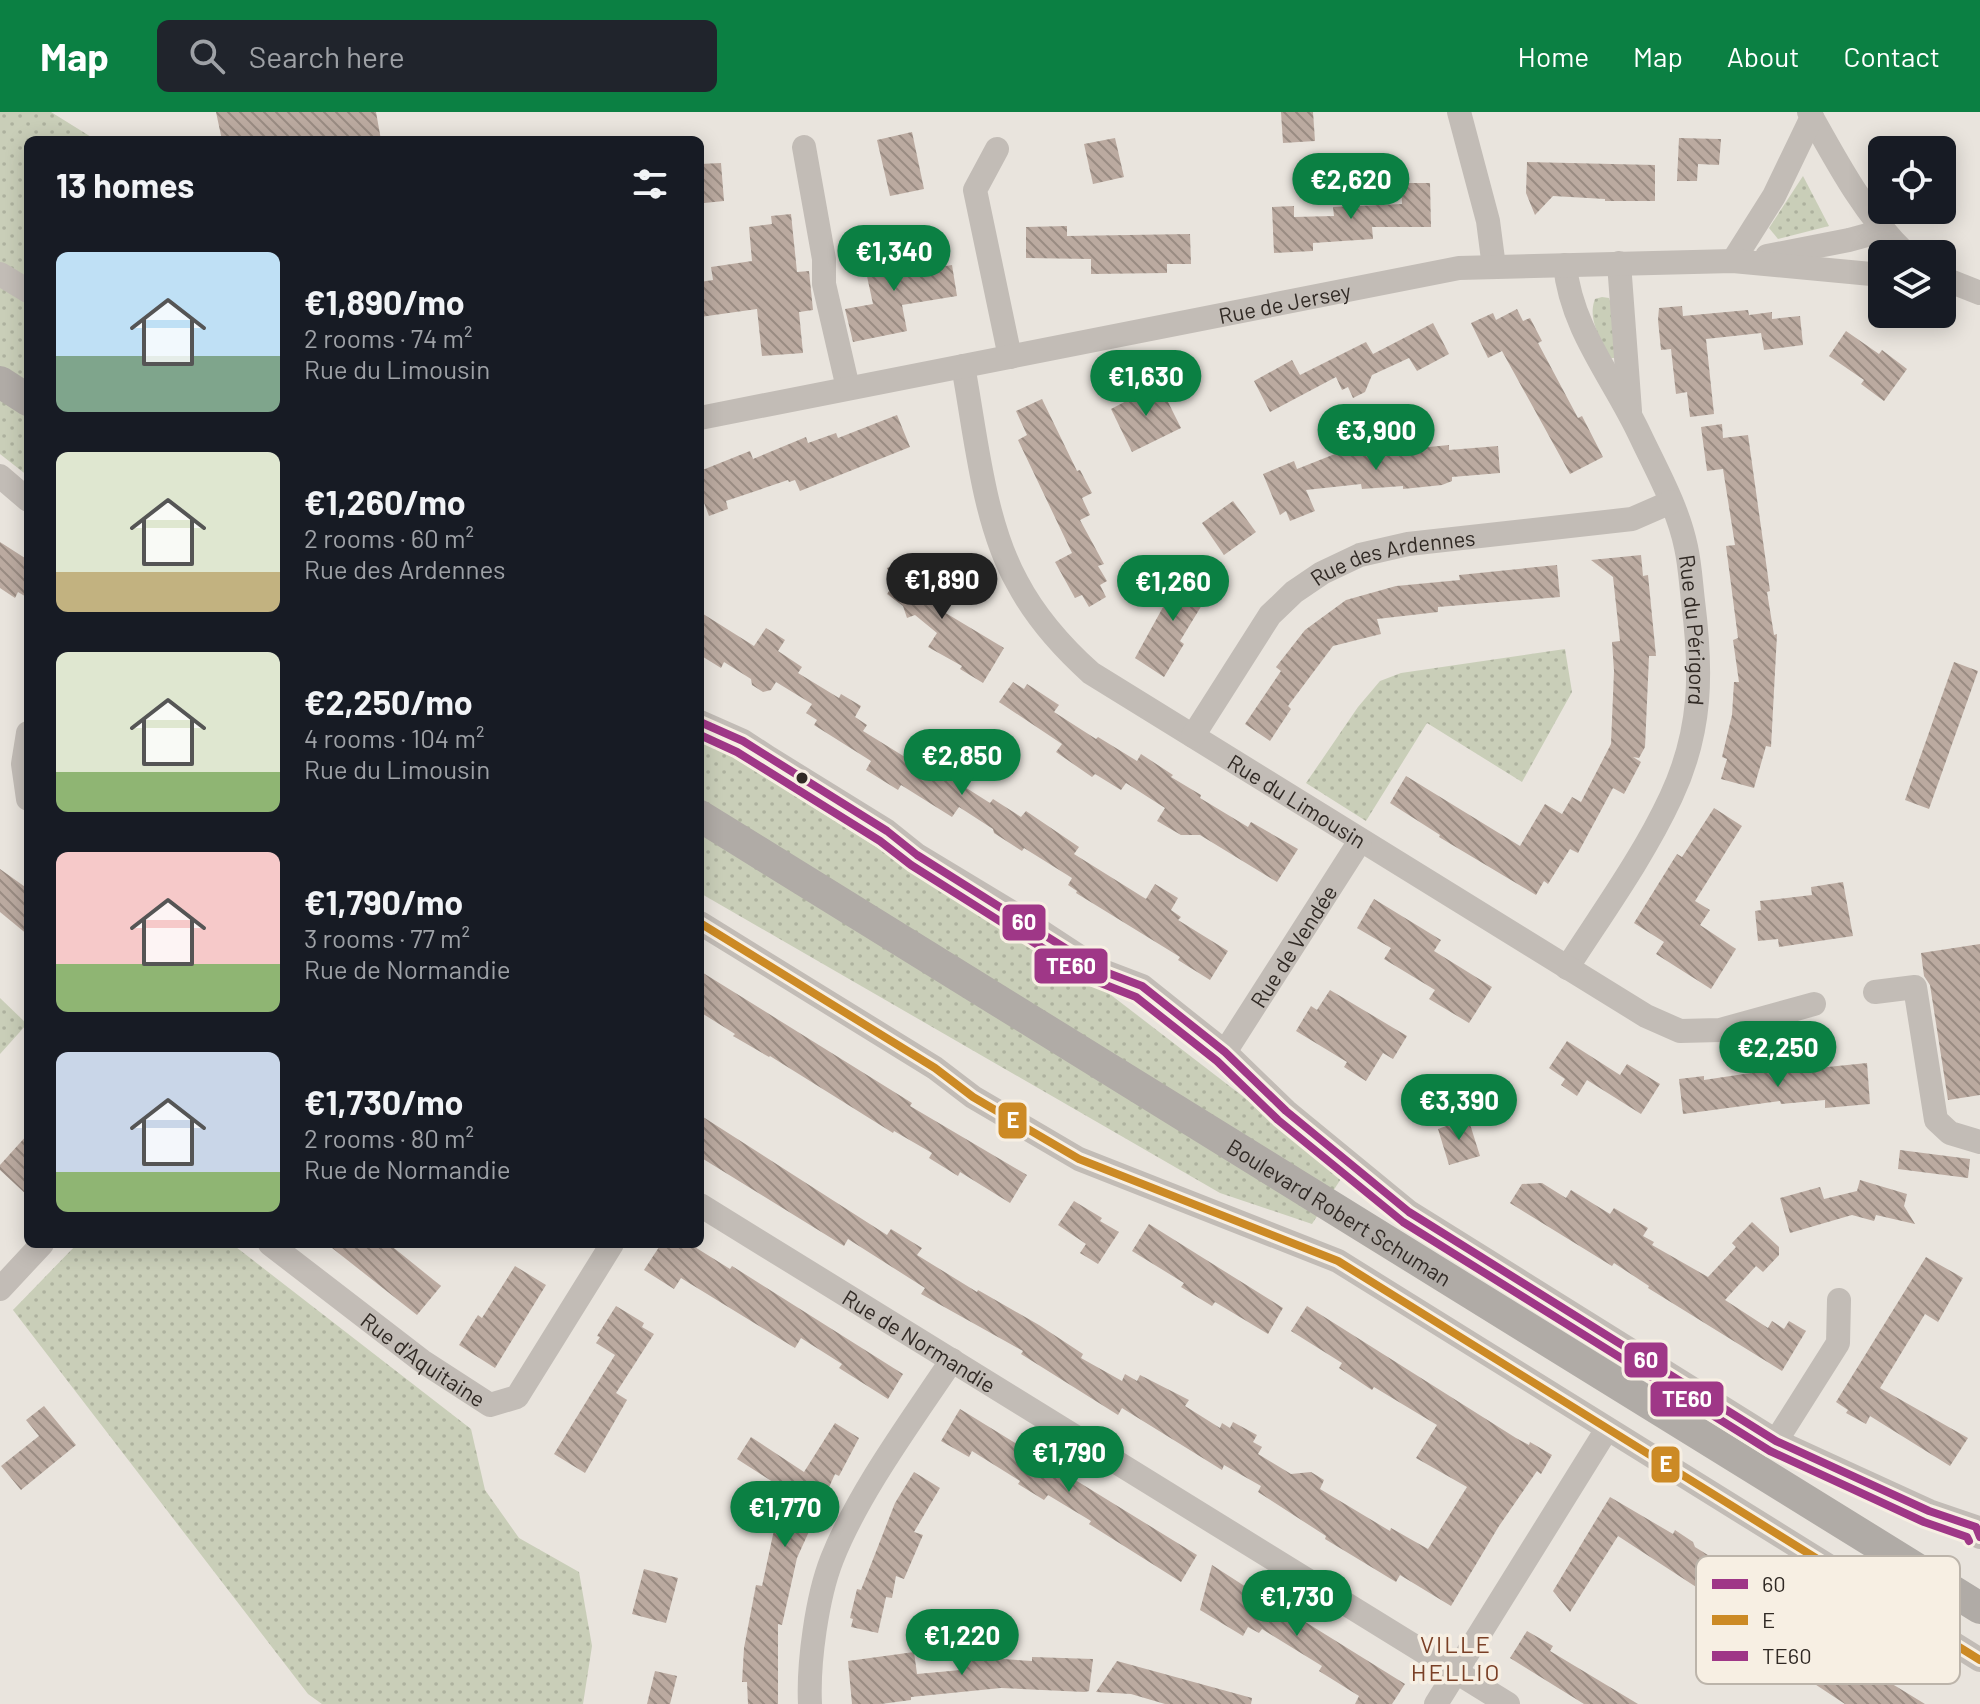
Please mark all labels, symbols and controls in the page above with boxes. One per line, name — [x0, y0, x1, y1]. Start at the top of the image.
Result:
search box — [157, 20, 717, 92]
text: Map — [40, 33, 109, 79]
icon: search — [185, 34, 229, 78]
text: Search here — [249, 38, 405, 74]
text: Home — [1518, 39, 1589, 73]
text: Map — [1633, 39, 1683, 73]
text: About — [1727, 39, 1799, 73]
text: Contact — [1843, 39, 1940, 73]
map controls — [1868, 136, 1956, 328]
button: locate — [1868, 136, 1956, 224]
pin: €2,620 — [1286, 153, 1416, 221]
icon: filters — [628, 162, 672, 206]
text: €2,620 — [1310, 163, 1392, 194]
text: 13 homes — [56, 164, 194, 205]
pin: €1,340 — [829, 225, 959, 293]
text: €1,340 — [855, 235, 933, 266]
button: layers — [1868, 240, 1956, 328]
street label: Rue de Jersey — [1216, 277, 1353, 328]
text: €1,890/mo — [304, 281, 465, 322]
icon: home — [120, 284, 216, 380]
text: 2 rooms · 74 m² — [304, 322, 472, 353]
pin: €1,630 — [1081, 350, 1211, 418]
text: Rue du Limousin — [304, 353, 490, 384]
text: €1,630 — [1108, 360, 1184, 391]
pin: €3,900 — [1311, 404, 1441, 472]
text: €3,900 — [1336, 414, 1416, 445]
text: €1,260/mo — [304, 481, 466, 522]
icon: home — [120, 484, 216, 580]
text: 2 rooms · 60 m² — [304, 522, 474, 553]
street label: Rue des Ardennes — [1305, 524, 1477, 590]
text: Rue des Ardennes — [304, 553, 506, 584]
pin: €1,890 — [877, 553, 1007, 621]
street label: Rue du Périgord — [1675, 553, 1711, 706]
pin: €1,260 — [1108, 555, 1238, 623]
text: €1,890 — [904, 563, 980, 594]
text: €1,260 — [1135, 565, 1211, 596]
text: €2,250/mo — [304, 681, 473, 722]
icon: home — [120, 684, 216, 780]
text: 4 rooms · 104 m² — [304, 722, 484, 753]
pin: €2,850 — [897, 729, 1027, 797]
text: €2,850 — [922, 739, 1002, 770]
street label: Rue du Limousin — [1223, 748, 1371, 853]
text: Rue du Limousin — [304, 753, 490, 784]
unlabelled marker — [794, 770, 810, 786]
street label: Rue de Vendée — [1244, 880, 1342, 1012]
text: €1,790/mo — [304, 881, 463, 922]
icon: home — [120, 884, 216, 980]
line badge: 60 — [1001, 903, 1047, 942]
text: 60 — [1012, 908, 1036, 934]
text: 3 rooms · 77 m² — [304, 922, 470, 953]
line badge: TE60 — [1033, 947, 1109, 985]
text: TE60 — [1046, 952, 1096, 978]
text: Rue de Normandie — [304, 953, 511, 984]
pin: €2,250 — [1713, 1021, 1843, 1089]
text: €2,250 — [1737, 1031, 1819, 1062]
pin: €3,390 — [1394, 1074, 1524, 1142]
text: €1,730/mo — [304, 1081, 464, 1122]
icon: home — [120, 1084, 216, 1180]
text: €3,390 — [1419, 1084, 1499, 1115]
line badge: E — [997, 1101, 1028, 1140]
text: E — [1007, 1106, 1020, 1132]
text: 2 rooms · 80 m² — [304, 1122, 474, 1153]
street label: Boulevard Robert Schuman — [1223, 1133, 1456, 1291]
text: Rue de Normandie — [304, 1153, 511, 1184]
street label: Rue de Normandie — [838, 1284, 1001, 1398]
street label: Rue d'Aquitaine — [356, 1306, 490, 1412]
line badge: 60 — [1623, 1341, 1669, 1379]
text: 60 — [1634, 1346, 1658, 1372]
line badge: TE60 — [1649, 1380, 1725, 1418]
text: TE60 — [1662, 1385, 1712, 1411]
pin: €1,790 — [1004, 1426, 1134, 1494]
text: €1,790 — [1032, 1436, 1106, 1467]
line badge: E — [1650, 1445, 1681, 1484]
text: E — [1660, 1450, 1673, 1476]
pin: €1,770 — [720, 1481, 850, 1549]
text: €1,770 — [748, 1491, 822, 1522]
legend — [1696, 1556, 1960, 1684]
pin: €1,730 — [1232, 1570, 1362, 1638]
text: 60 — [1762, 1570, 1786, 1596]
text: €1,730 — [1260, 1580, 1334, 1611]
text: E — [1762, 1606, 1775, 1632]
pin: €1,220 — [897, 1609, 1027, 1677]
text: €1,220 — [924, 1619, 1000, 1650]
district label: VILLE HELLIO — [1411, 1629, 1501, 1686]
text: TE60 — [1762, 1642, 1812, 1668]

